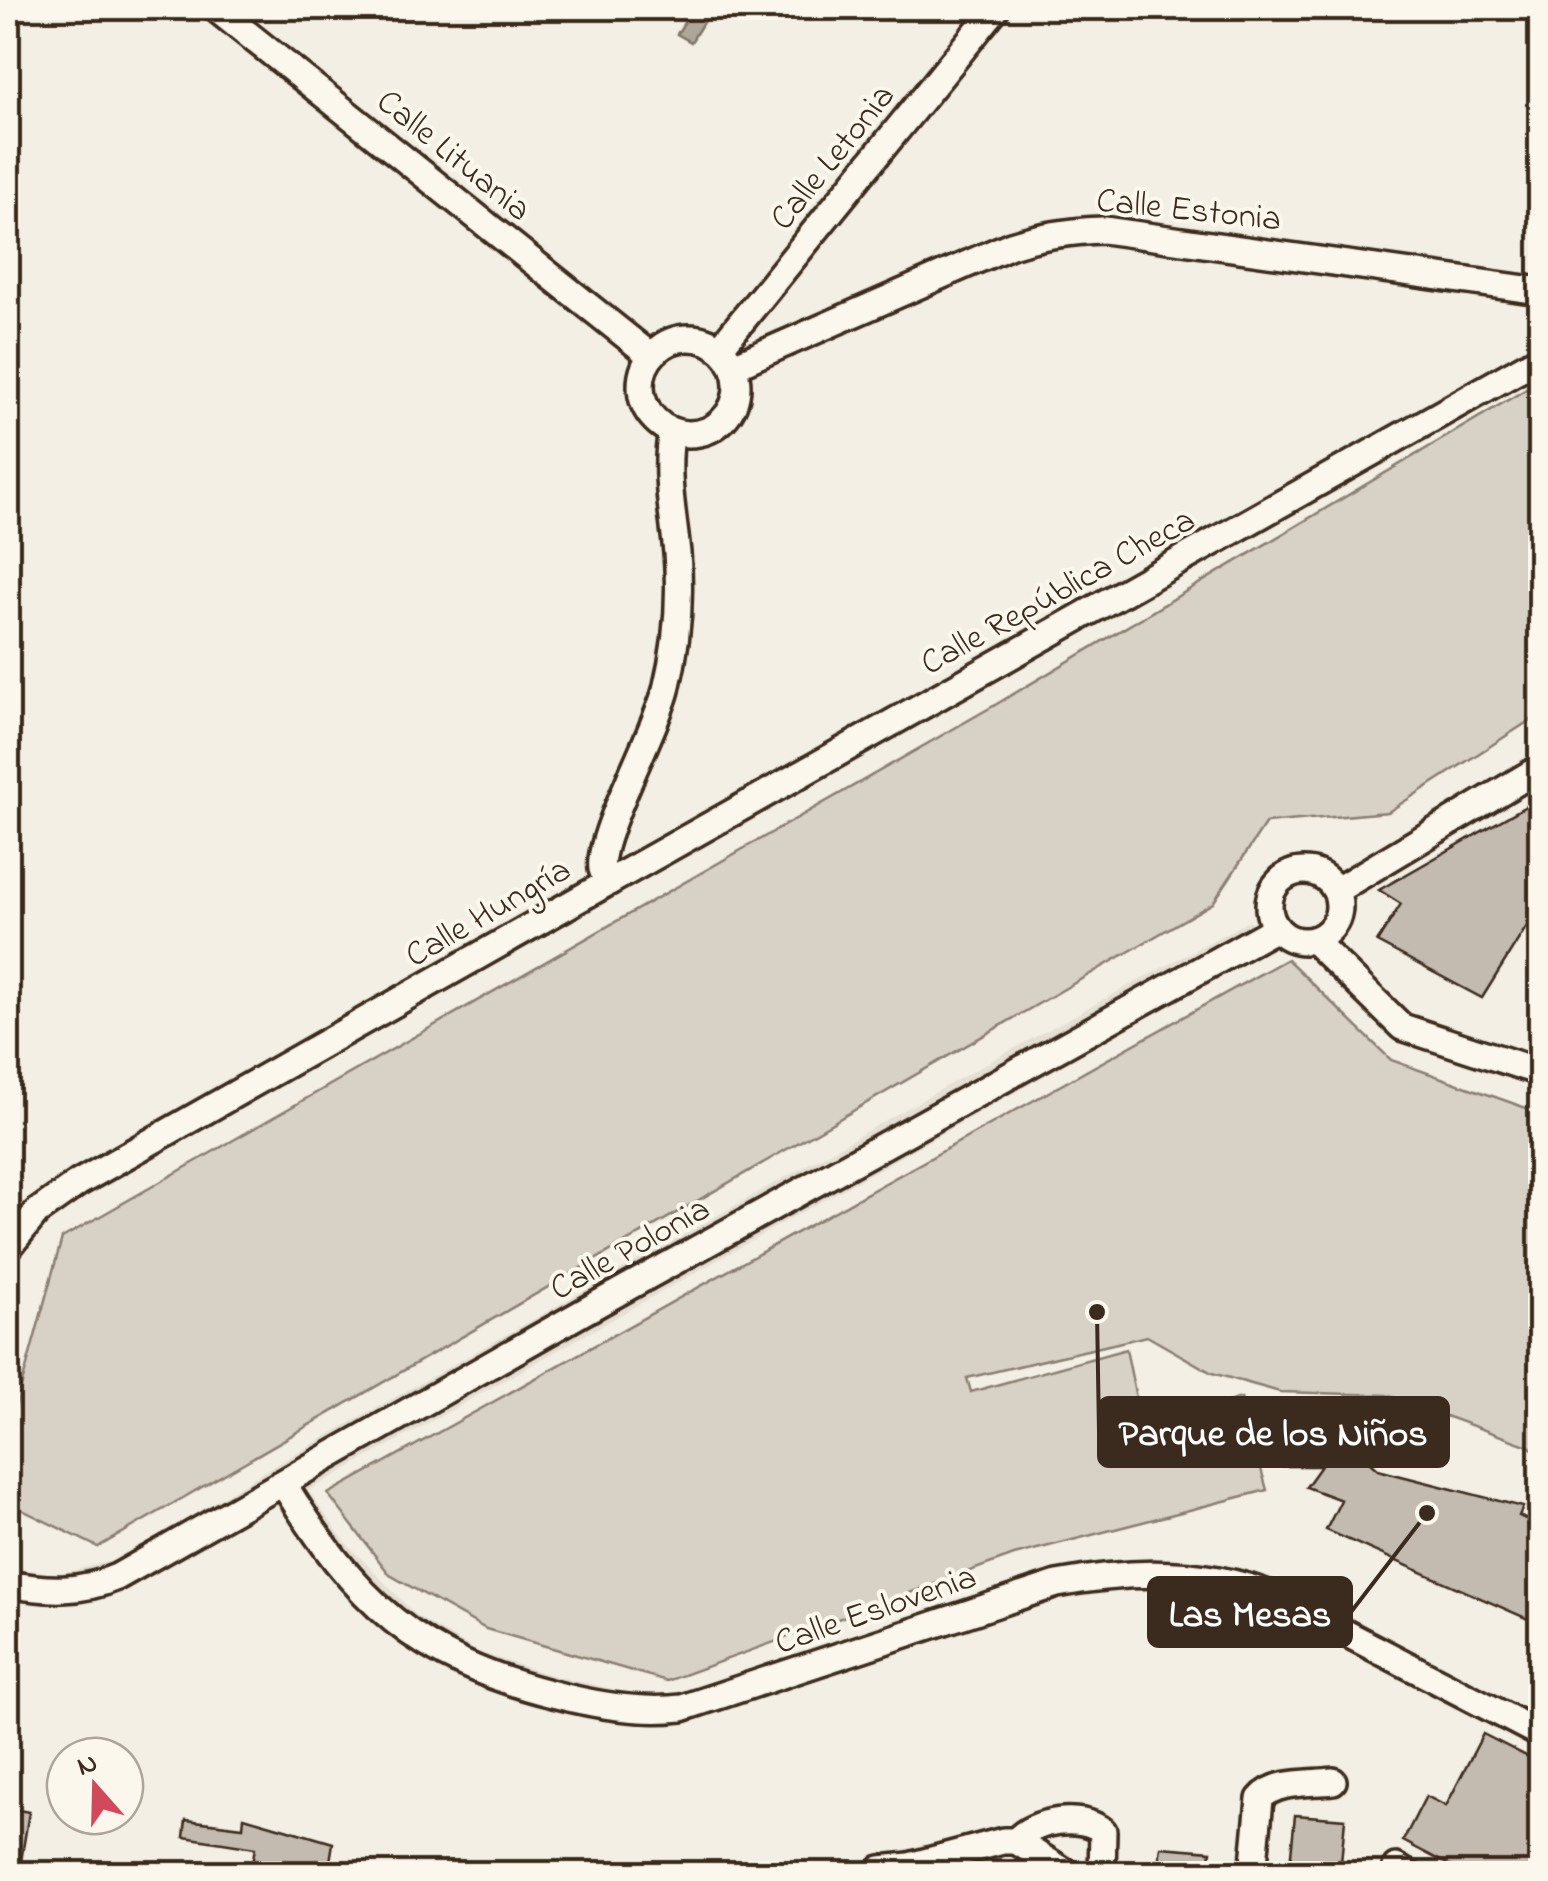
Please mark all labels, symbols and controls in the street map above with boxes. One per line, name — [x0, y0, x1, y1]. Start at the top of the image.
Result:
street label: Calle Letonia — [759, 74, 909, 242]
street label: Calle Lituania — [364, 78, 541, 235]
street label: Calle Estonia — [1094, 176, 1284, 247]
street label: Calle República Checa — [912, 496, 1205, 690]
street label: Calle Hungría — [396, 846, 581, 982]
street label: Calle Polonia — [541, 1185, 720, 1315]
callout: Parque de los Niños — [1099, 1398, 1448, 1466]
text: Parque de los Niños — [1118, 1408, 1428, 1464]
street label: Calle Eslovenia — [769, 1553, 984, 1670]
callout: Las Mesas — [1149, 1578, 1351, 1646]
text: Las Mesas — [1169, 1589, 1331, 1645]
north arrow — [45, 1736, 145, 1836]
text: N — [72, 1743, 104, 1788]

